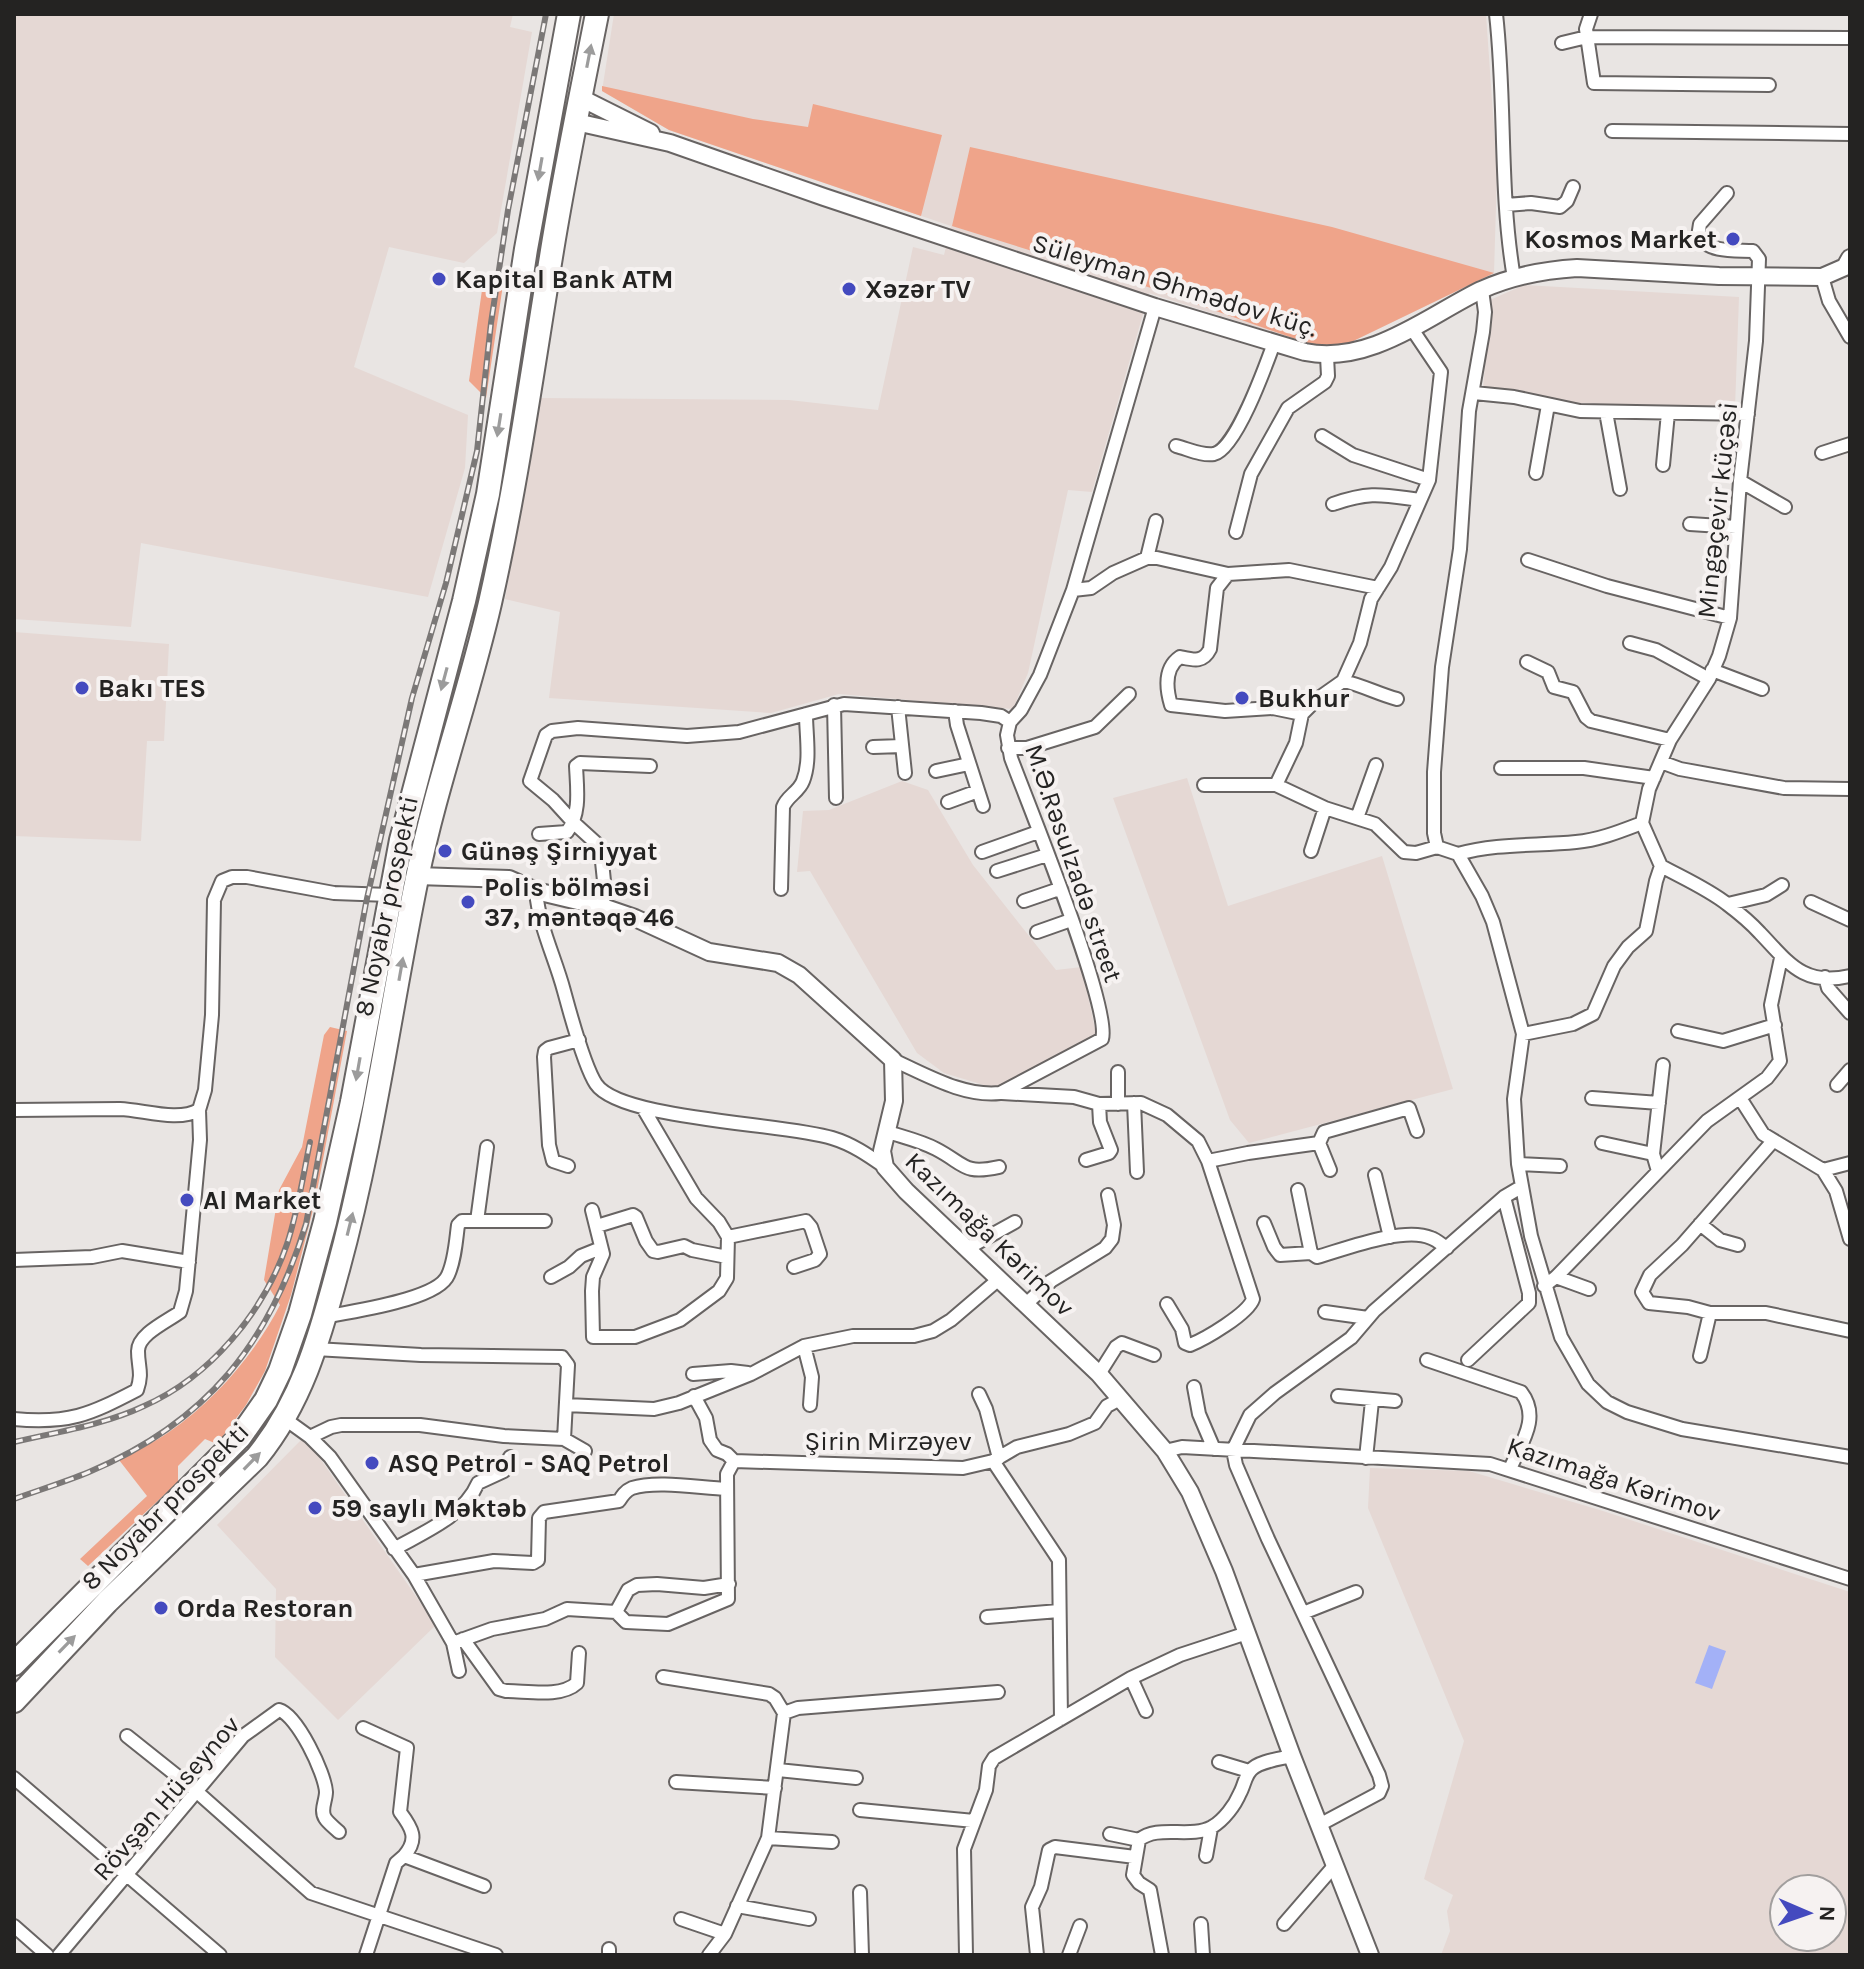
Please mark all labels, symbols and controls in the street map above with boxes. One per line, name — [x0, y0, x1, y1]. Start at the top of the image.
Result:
one-way arrow — [583, 43, 595, 68]
one-way arrow — [534, 156, 546, 181]
place label: Kosmos Market — [1524, 224, 1717, 255]
street label: Süleyman Əhmədov küç. — [1029, 227, 1321, 344]
marker: Kosmos Market — [1724, 230, 1742, 248]
place label: Kapital Bank ATM — [455, 264, 673, 295]
marker: Kapital Bank ATM — [430, 270, 448, 288]
place label: Xəzər TV — [865, 274, 971, 305]
marker: Xəzər TV — [840, 280, 858, 298]
street label: Mingəçevir küçəsi — [1691, 400, 1744, 620]
one-way arrow — [492, 413, 505, 438]
one-way arrow — [437, 667, 449, 692]
place label: Bakı TES — [98, 673, 206, 704]
marker: Bakı TES — [73, 679, 91, 697]
place label: Bukhur — [1258, 683, 1350, 714]
marker: Bukhur — [1233, 689, 1251, 707]
street label: M.Ə.Rəsulzadə street — [1018, 740, 1129, 987]
street label: 8 Noyabr prospekti — [348, 793, 425, 1019]
place label: Günəş Şirniyyat — [461, 836, 658, 867]
marker: Günəş Şirniyyat — [436, 842, 454, 860]
place label: Polis bölməsi 37, məntəqə 46 — [484, 872, 674, 933]
marker: Polis bölməsi 37, məntəqə 46 — [459, 893, 477, 911]
one-way arrow — [395, 956, 407, 981]
one-way arrow — [351, 1057, 363, 1082]
street label: Kazımağa Kərimov — [899, 1146, 1081, 1323]
place label: Al Market — [203, 1185, 321, 1216]
marker: Al Market — [178, 1191, 196, 1209]
one-way arrow — [345, 1212, 357, 1237]
street label: 8 Noyabr prospekti — [75, 1416, 256, 1597]
street label: Şirin Mirzəyev — [805, 1426, 971, 1457]
street label: Kazımağa Kərimov — [1503, 1430, 1725, 1529]
place label: ASQ Petrol - SAQ Petrol — [388, 1448, 669, 1479]
one-way arrow — [243, 1452, 261, 1471]
marker: ASQ Petrol - SAQ Petrol — [363, 1454, 381, 1472]
place label: 59 saylı Məktəb — [331, 1493, 527, 1524]
marker: 59 saylı Məktəb — [306, 1499, 324, 1517]
place label: Orda Restoran — [177, 1593, 354, 1624]
marker: Orda Restoran — [152, 1599, 170, 1617]
one-way arrow — [57, 1635, 76, 1654]
street label: Rövşən Hüseynov — [86, 1710, 246, 1887]
north arrow — [1768, 1873, 1848, 1953]
text: N — [1814, 1905, 1840, 1922]

